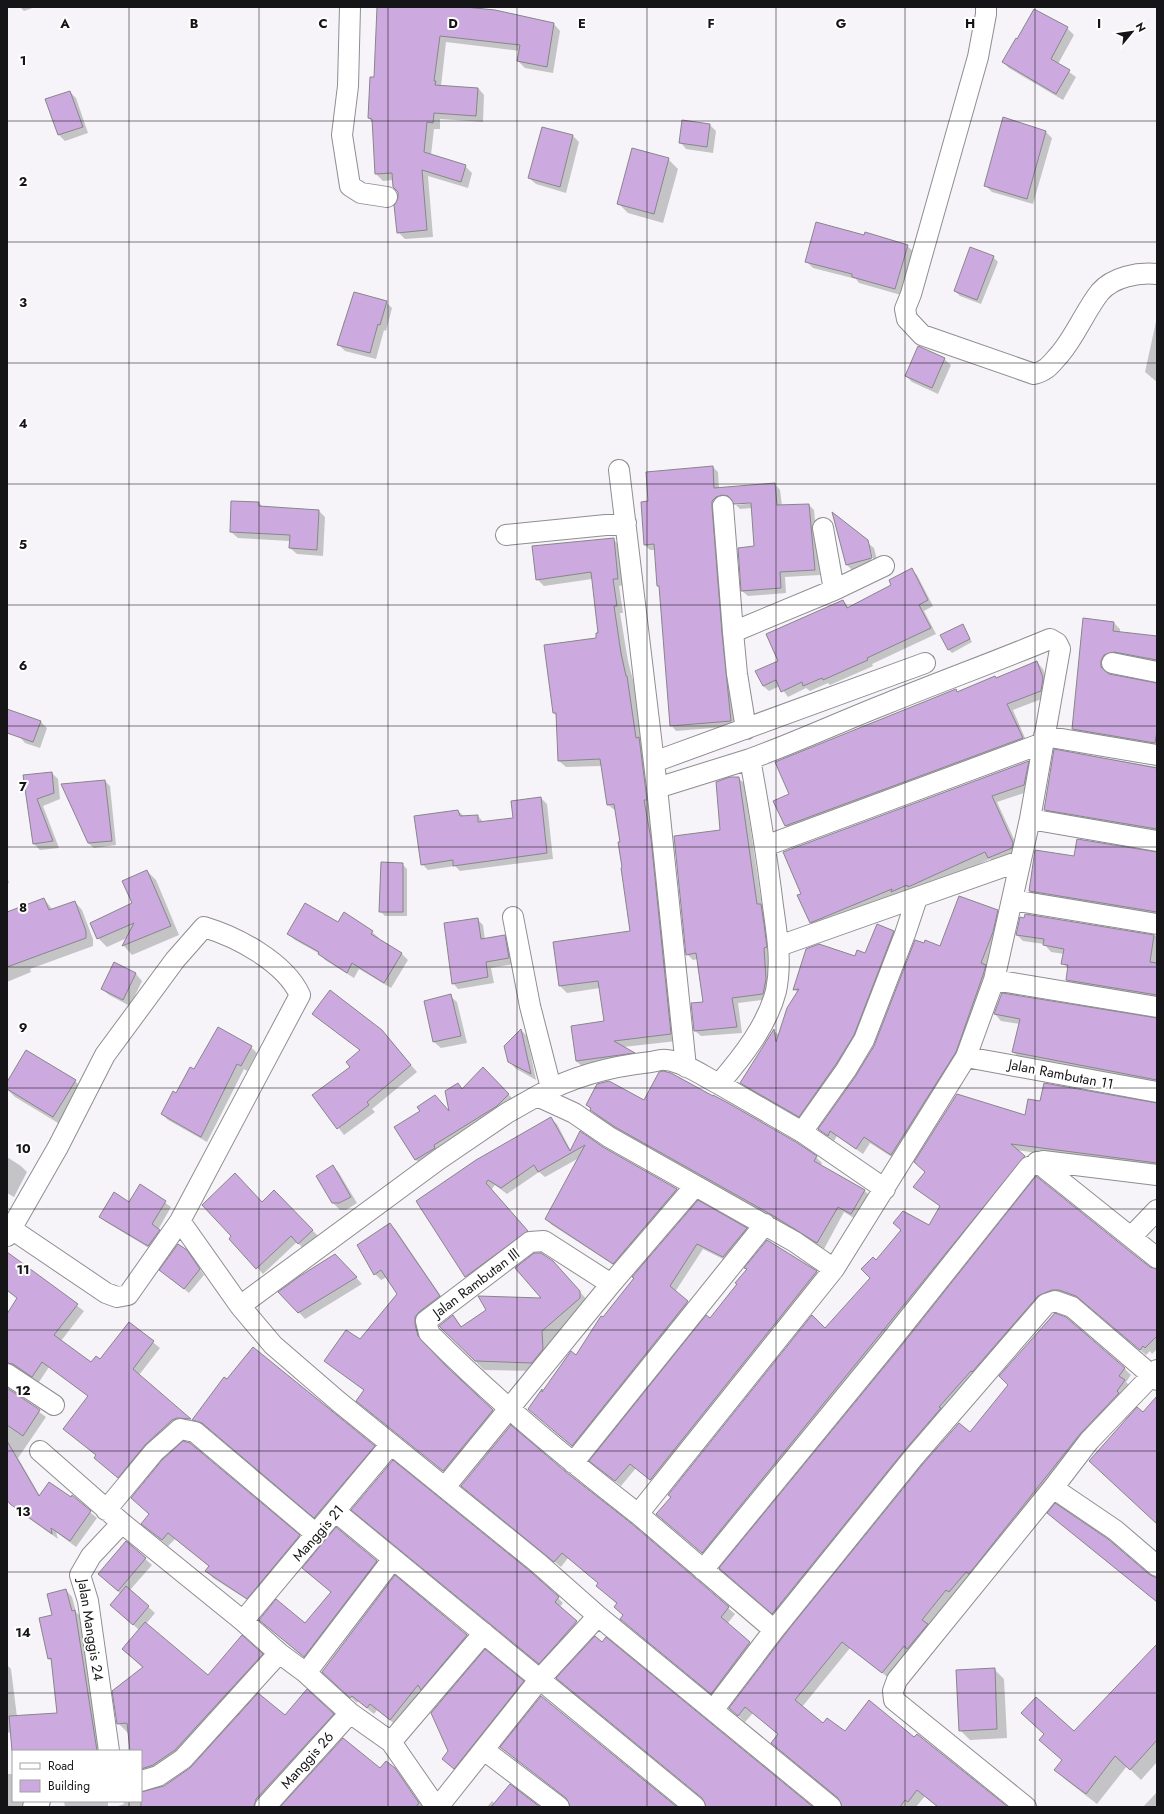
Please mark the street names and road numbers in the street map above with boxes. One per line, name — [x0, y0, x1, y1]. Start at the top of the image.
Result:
street label: Jalan Rambutan 11 — [1005, 1054, 1115, 1094]
street label: Jalan Rambutan Ill — [427, 1244, 524, 1323]
street label: Manggis 21 — [288, 1500, 348, 1566]
street label: Jalan Manggis 24 — [73, 1576, 109, 1682]
street label: Manggis 26 — [276, 1727, 338, 1793]

